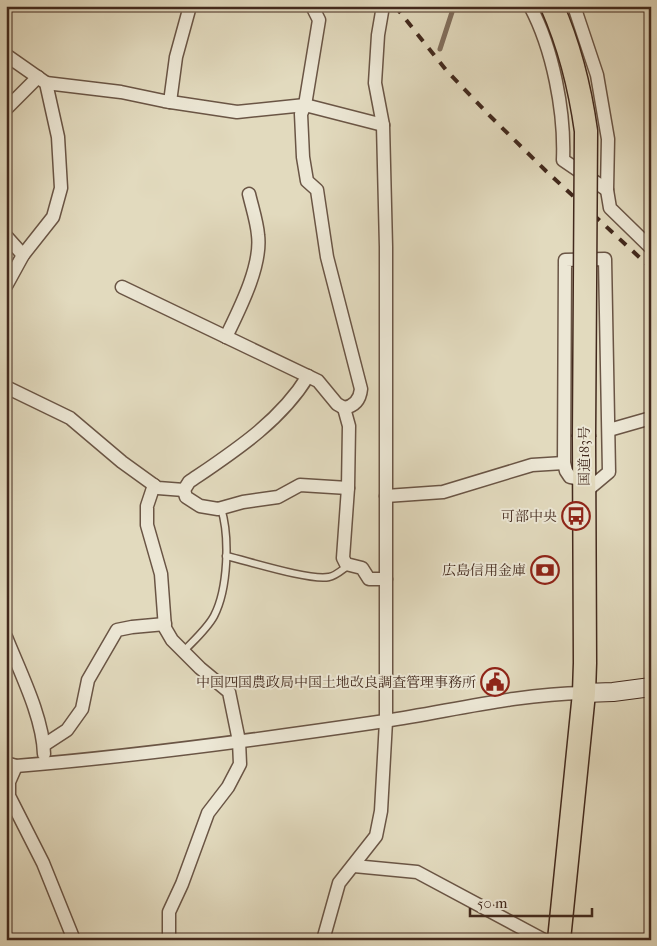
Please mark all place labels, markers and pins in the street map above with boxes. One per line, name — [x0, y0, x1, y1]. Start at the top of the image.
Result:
bus stop icon: 可部中央 — [561, 501, 591, 531]
place label: 可部中央 — [501, 508, 557, 525]
bank icon: 広島信用金庫 — [530, 555, 560, 585]
place label: 広島信用金庫 — [442, 562, 526, 579]
public building icon: 中国四国農政局中国土地改良調査管理事務所 — [480, 667, 510, 697]
place label: 中国四国農政局中国土地改良調査管理事務所 — [196, 674, 476, 691]

